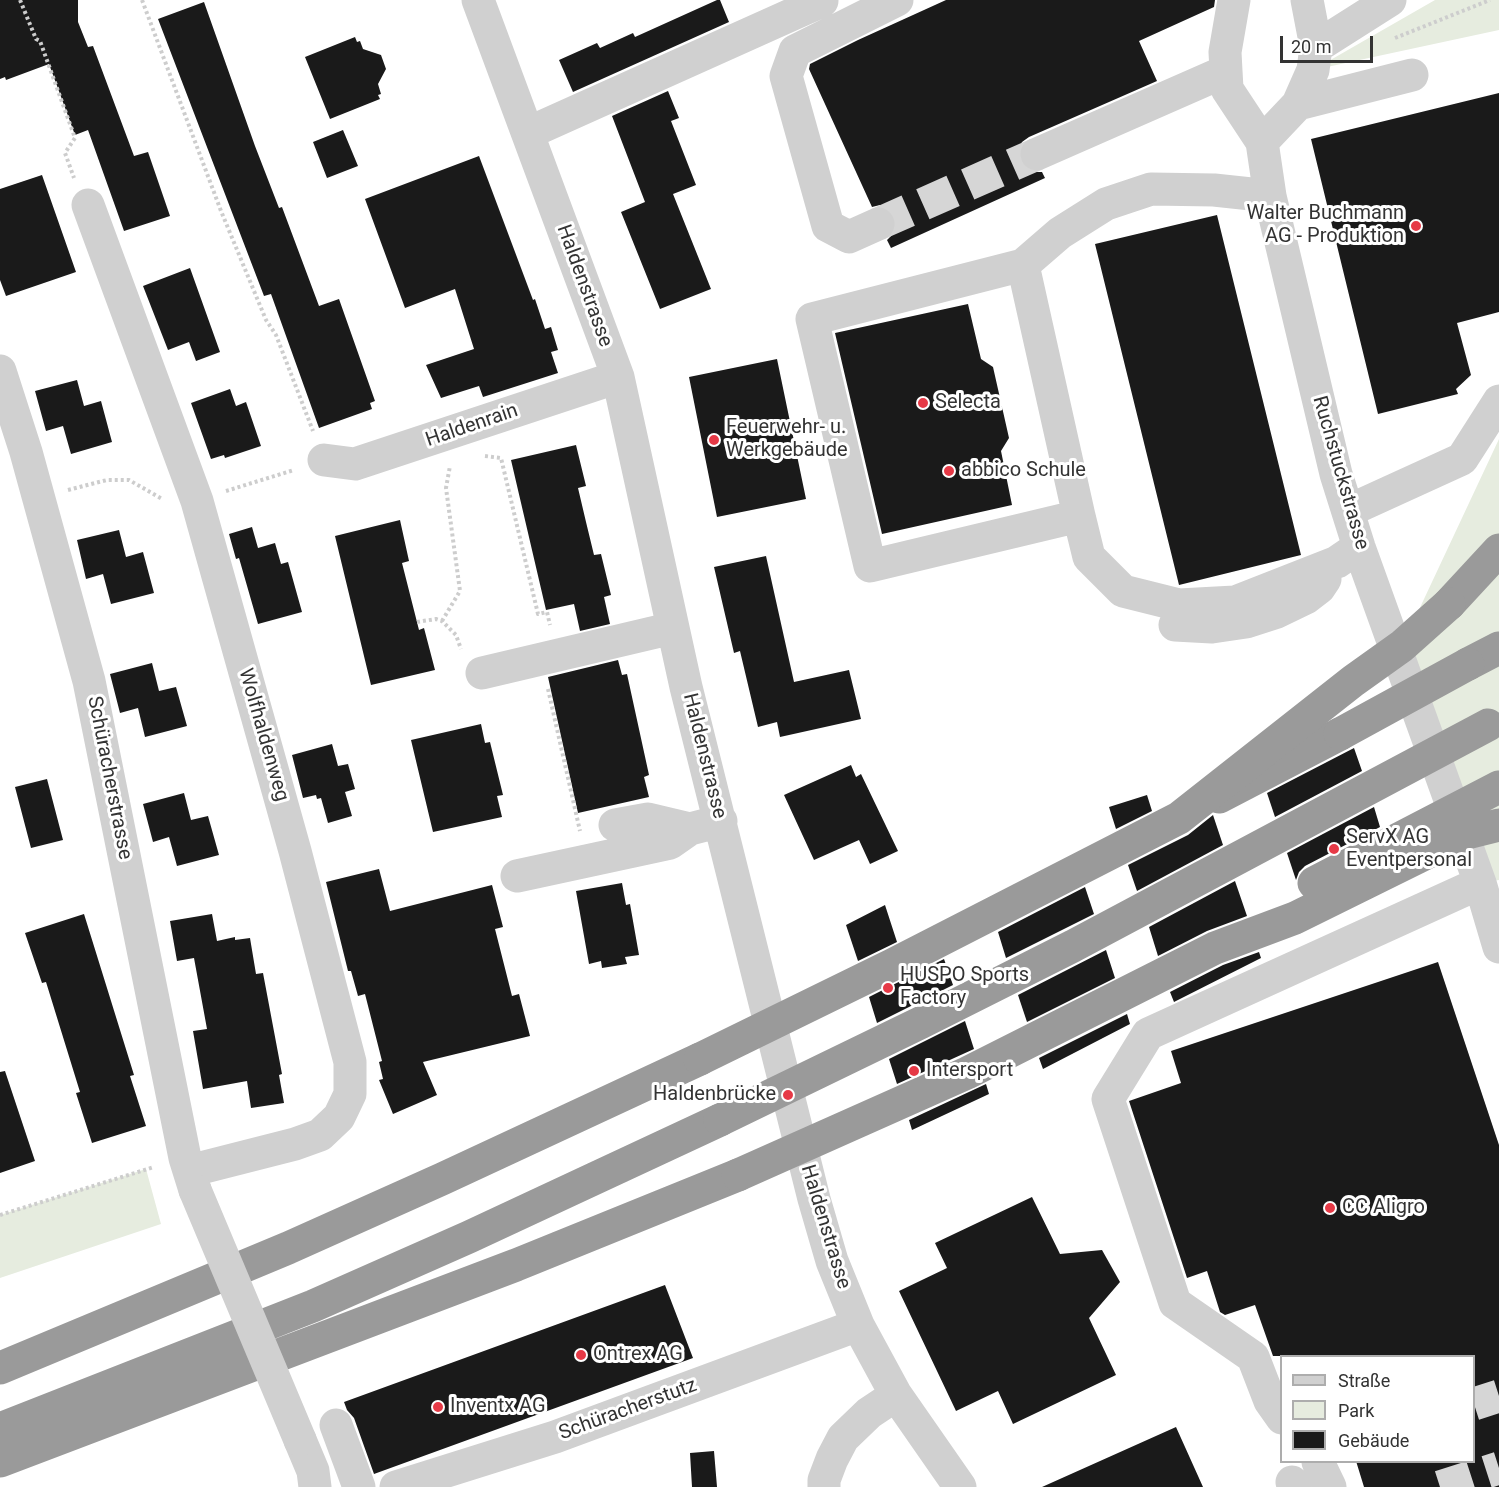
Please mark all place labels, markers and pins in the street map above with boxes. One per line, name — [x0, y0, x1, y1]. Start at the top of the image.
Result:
place label: Walter Buchmann AG - Produktion — [1246, 202, 1404, 249]
marker: Walter Buchmann AG - Produktion — [1409, 219, 1423, 233]
place label: Selecta — [935, 391, 1001, 415]
marker: Selecta — [916, 396, 930, 410]
place label: Feuerwehr- u. Werkgebäude — [726, 416, 848, 463]
marker: Feuerwehr- u. Werkgebäude — [707, 433, 721, 447]
place label: abbico Schule — [961, 459, 1086, 483]
marker: abbico Schule — [942, 464, 956, 478]
place label: ServX AG Eventpersonal — [1346, 826, 1472, 873]
marker: ServX AG Eventpersonal — [1327, 842, 1341, 856]
place label: HUSPO Sports Factory — [900, 964, 1029, 1011]
marker: HUSPO Sports Factory — [881, 981, 895, 995]
place label: Intersport — [926, 1059, 1013, 1083]
marker: Intersport — [907, 1064, 921, 1078]
place label: Haldenbrücke — [653, 1083, 776, 1107]
marker: Haldenbrücke — [781, 1088, 795, 1102]
place label: CC Aligro — [1342, 1196, 1425, 1220]
marker: CC Aligro — [1323, 1201, 1337, 1215]
place label: Ontrex AG — [593, 1343, 683, 1367]
marker: Ontrex AG — [574, 1348, 588, 1362]
place label: Inventx AG — [450, 1395, 546, 1419]
marker: Inventx AG — [431, 1400, 445, 1414]

